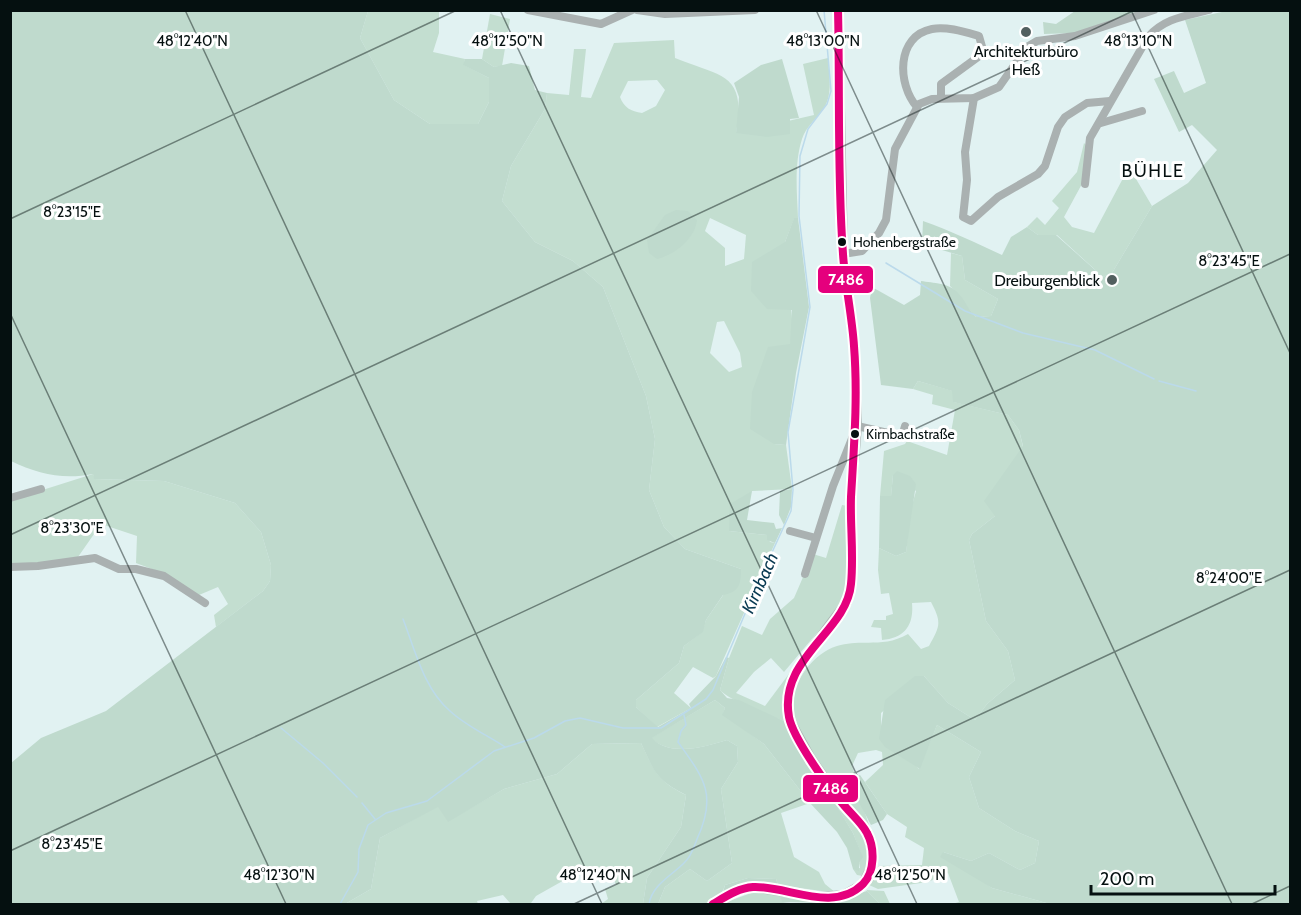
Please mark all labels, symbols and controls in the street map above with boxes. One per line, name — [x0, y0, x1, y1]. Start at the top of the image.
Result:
marker: Architekturbüro Heß — [1019, 25, 1033, 39]
text: 48°12'40"N — [156, 32, 228, 50]
text: 48°12'50"N — [471, 32, 543, 50]
text: 48°13'00"N — [786, 32, 860, 50]
text: 48°13'10"N — [1104, 32, 1172, 50]
place label: Architekturbüro Heß — [974, 42, 1078, 79]
district label: BÜHLE — [1122, 160, 1184, 182]
text: 8°23'15"E — [43, 203, 101, 221]
place label: Hohenbergstraße — [853, 233, 956, 251]
marker: Hohenbergstraße — [836, 236, 848, 248]
text: 8°23'45"E — [1198, 252, 1260, 270]
line badge: 7486 — [817, 265, 874, 294]
text: 7486 — [828, 270, 864, 289]
place label: Dreiburgenblick — [994, 271, 1101, 290]
marker: Dreiburgenblick — [1105, 273, 1119, 287]
place label: Kirnbachstraße — [866, 425, 955, 443]
marker: Kirnbachstraße — [849, 428, 861, 440]
text: 8°23'30"E — [40, 519, 104, 537]
water label: Kirnbach — [737, 549, 783, 617]
text: 8°24'00"E — [1196, 569, 1262, 587]
line badge: 7486 — [802, 774, 859, 803]
text: 7486 — [813, 779, 849, 798]
text: 8°23'45"E — [41, 835, 103, 853]
scale bar — [1091, 858, 1276, 896]
text: 48°12'30"N — [243, 866, 315, 884]
text: 48°12'40"N — [559, 866, 631, 884]
text: 48°12'50"N — [874, 866, 946, 884]
text: 200 m — [1100, 868, 1154, 890]

